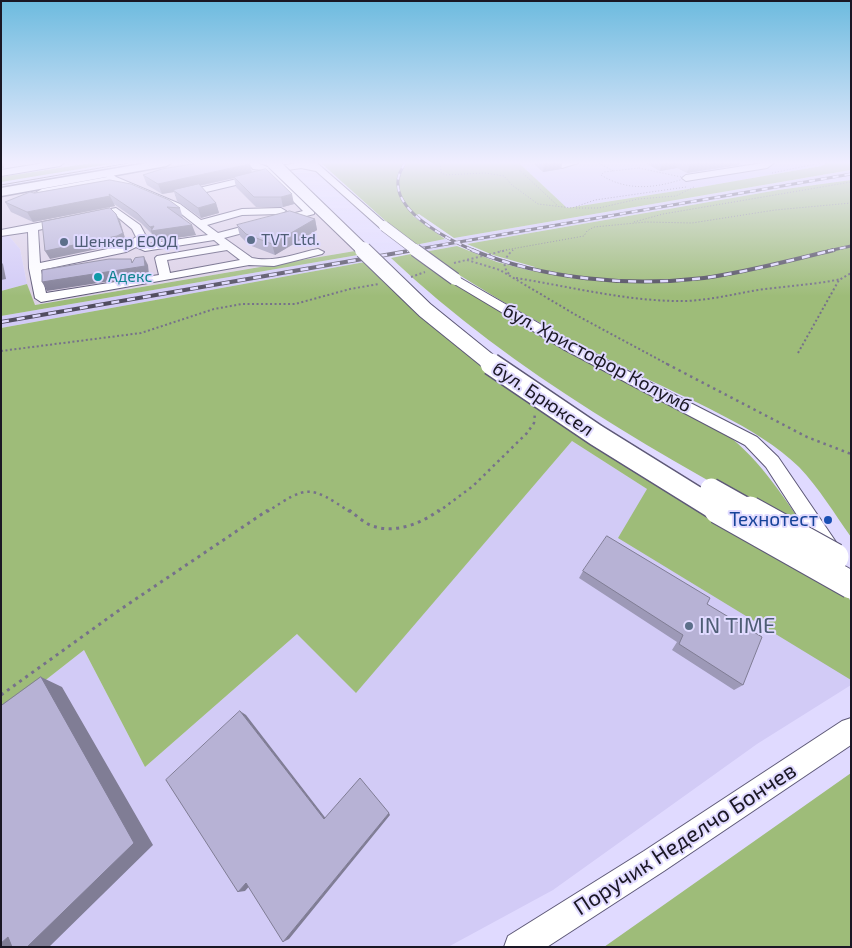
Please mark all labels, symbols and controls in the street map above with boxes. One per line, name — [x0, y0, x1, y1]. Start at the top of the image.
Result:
place label: TVT Ltd. — [261, 230, 320, 250]
place label: Шенкер ЕООД — [74, 232, 178, 252]
marker: TVT Ltd. — [245, 234, 257, 246]
marker: Шенкер ЕООД — [58, 236, 70, 248]
place label: Адекс — [108, 267, 152, 287]
marker: Адекс — [92, 271, 104, 283]
street label: бул. Христофор Колумб — [499, 299, 695, 417]
street label: бул. Брюксел — [488, 357, 598, 441]
place label: Технотест — [729, 509, 818, 531]
marker: Технотест — [822, 514, 834, 526]
place label: IN TIME — [699, 613, 775, 639]
marker: IN TIME — [683, 620, 695, 632]
street label: Поручик Неделчо Бончев — [569, 757, 801, 921]

